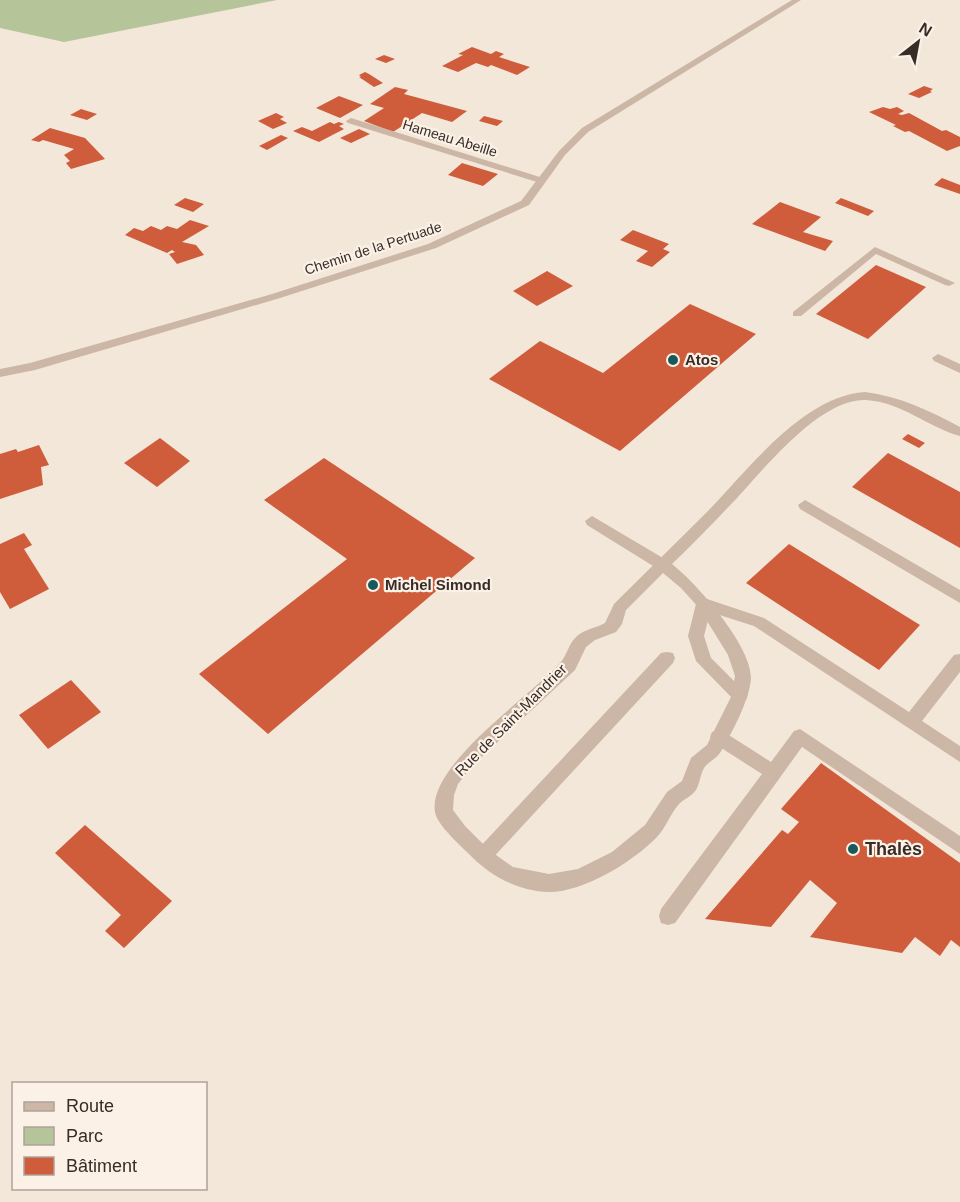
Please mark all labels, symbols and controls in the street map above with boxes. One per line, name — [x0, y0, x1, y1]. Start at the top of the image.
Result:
north arrow — [888, 12, 948, 72]
text: N — [916, 19, 935, 40]
street label: Hameau Abeille — [401, 116, 499, 160]
street label: Chemin de la Pertuade — [302, 218, 444, 278]
place label: Atos — [685, 351, 718, 368]
marker: Atos — [666, 353, 680, 367]
place label: Michel Simond — [385, 576, 491, 593]
marker: Michel Simond — [366, 578, 380, 592]
street label: Rue de Saint-Mandrier — [451, 660, 570, 779]
place label: Thalès — [865, 839, 922, 859]
marker: Thalès — [846, 842, 860, 856]
legend — [12, 1082, 207, 1190]
text: Route — [66, 1096, 114, 1116]
text: Parc — [66, 1126, 103, 1146]
text: Bâtiment — [66, 1156, 137, 1176]

